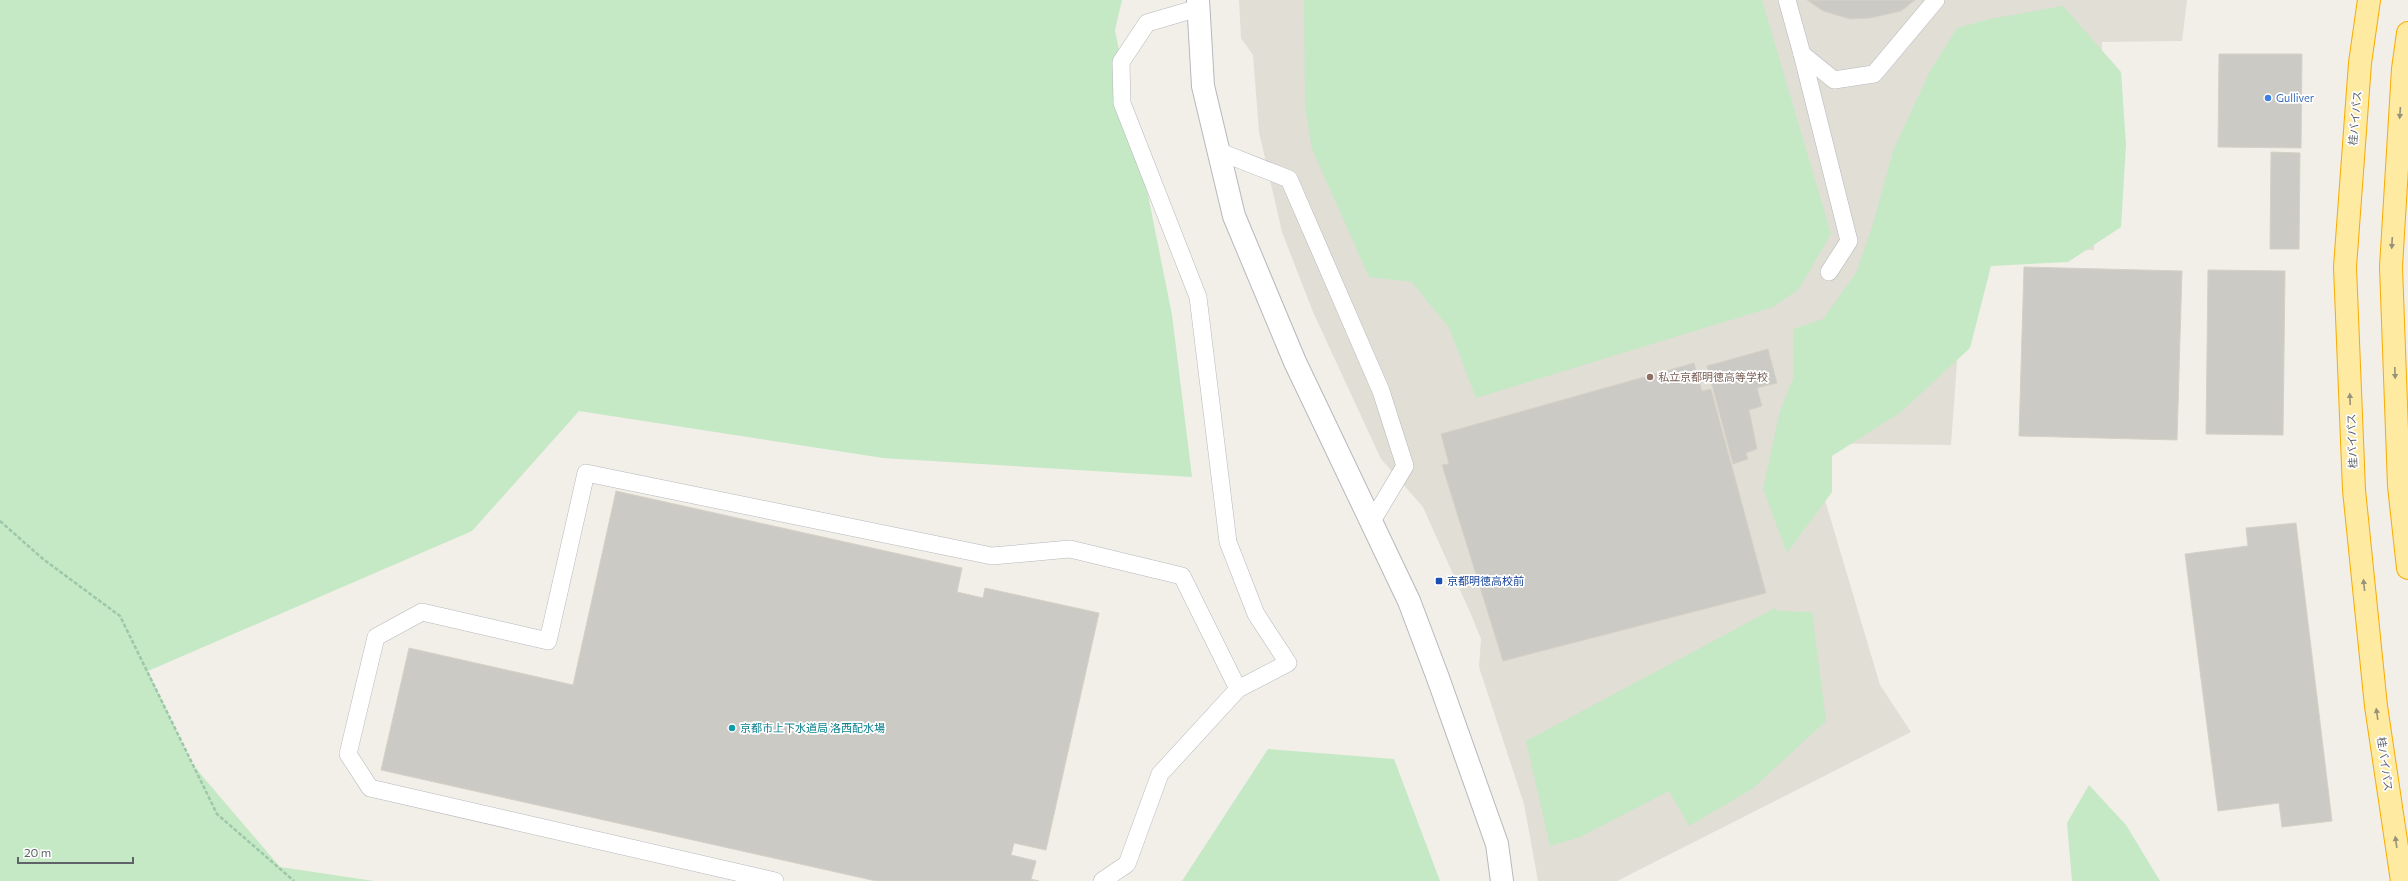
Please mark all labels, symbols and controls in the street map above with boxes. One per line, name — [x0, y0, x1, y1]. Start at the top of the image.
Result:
street label: 桂バイパス — [2346, 90, 2363, 146]
place label: Gulliver — [2276, 91, 2315, 104]
marker: Gulliver — [2263, 93, 2273, 103]
one-way arrow — [2396, 107, 2403, 119]
one-way arrow — [2389, 237, 2396, 249]
one-way arrow — [2392, 367, 2398, 380]
place label: 私立京都明徳高等学校 — [1658, 370, 1768, 383]
marker: 私立京都明徳高等学校 — [1645, 372, 1655, 382]
one-way arrow — [2347, 393, 2354, 405]
street label: 桂バイパス — [2344, 413, 2359, 469]
place label: 京都明徳高校前 — [1447, 574, 1524, 587]
marker: 京都明徳高校前 — [1434, 576, 1444, 586]
one-way arrow — [2360, 578, 2367, 591]
one-way arrow — [2374, 708, 2380, 720]
place label: 京都市上下水道局 洛西配水場 — [740, 721, 885, 734]
marker: 京都市上下水道局 洛西配水場 — [727, 723, 737, 733]
street label: 桂バイパス — [2375, 736, 2396, 792]
one-way arrow — [2393, 836, 2399, 848]
scale bar — [18, 839, 133, 865]
text: 20 m — [24, 845, 51, 859]

